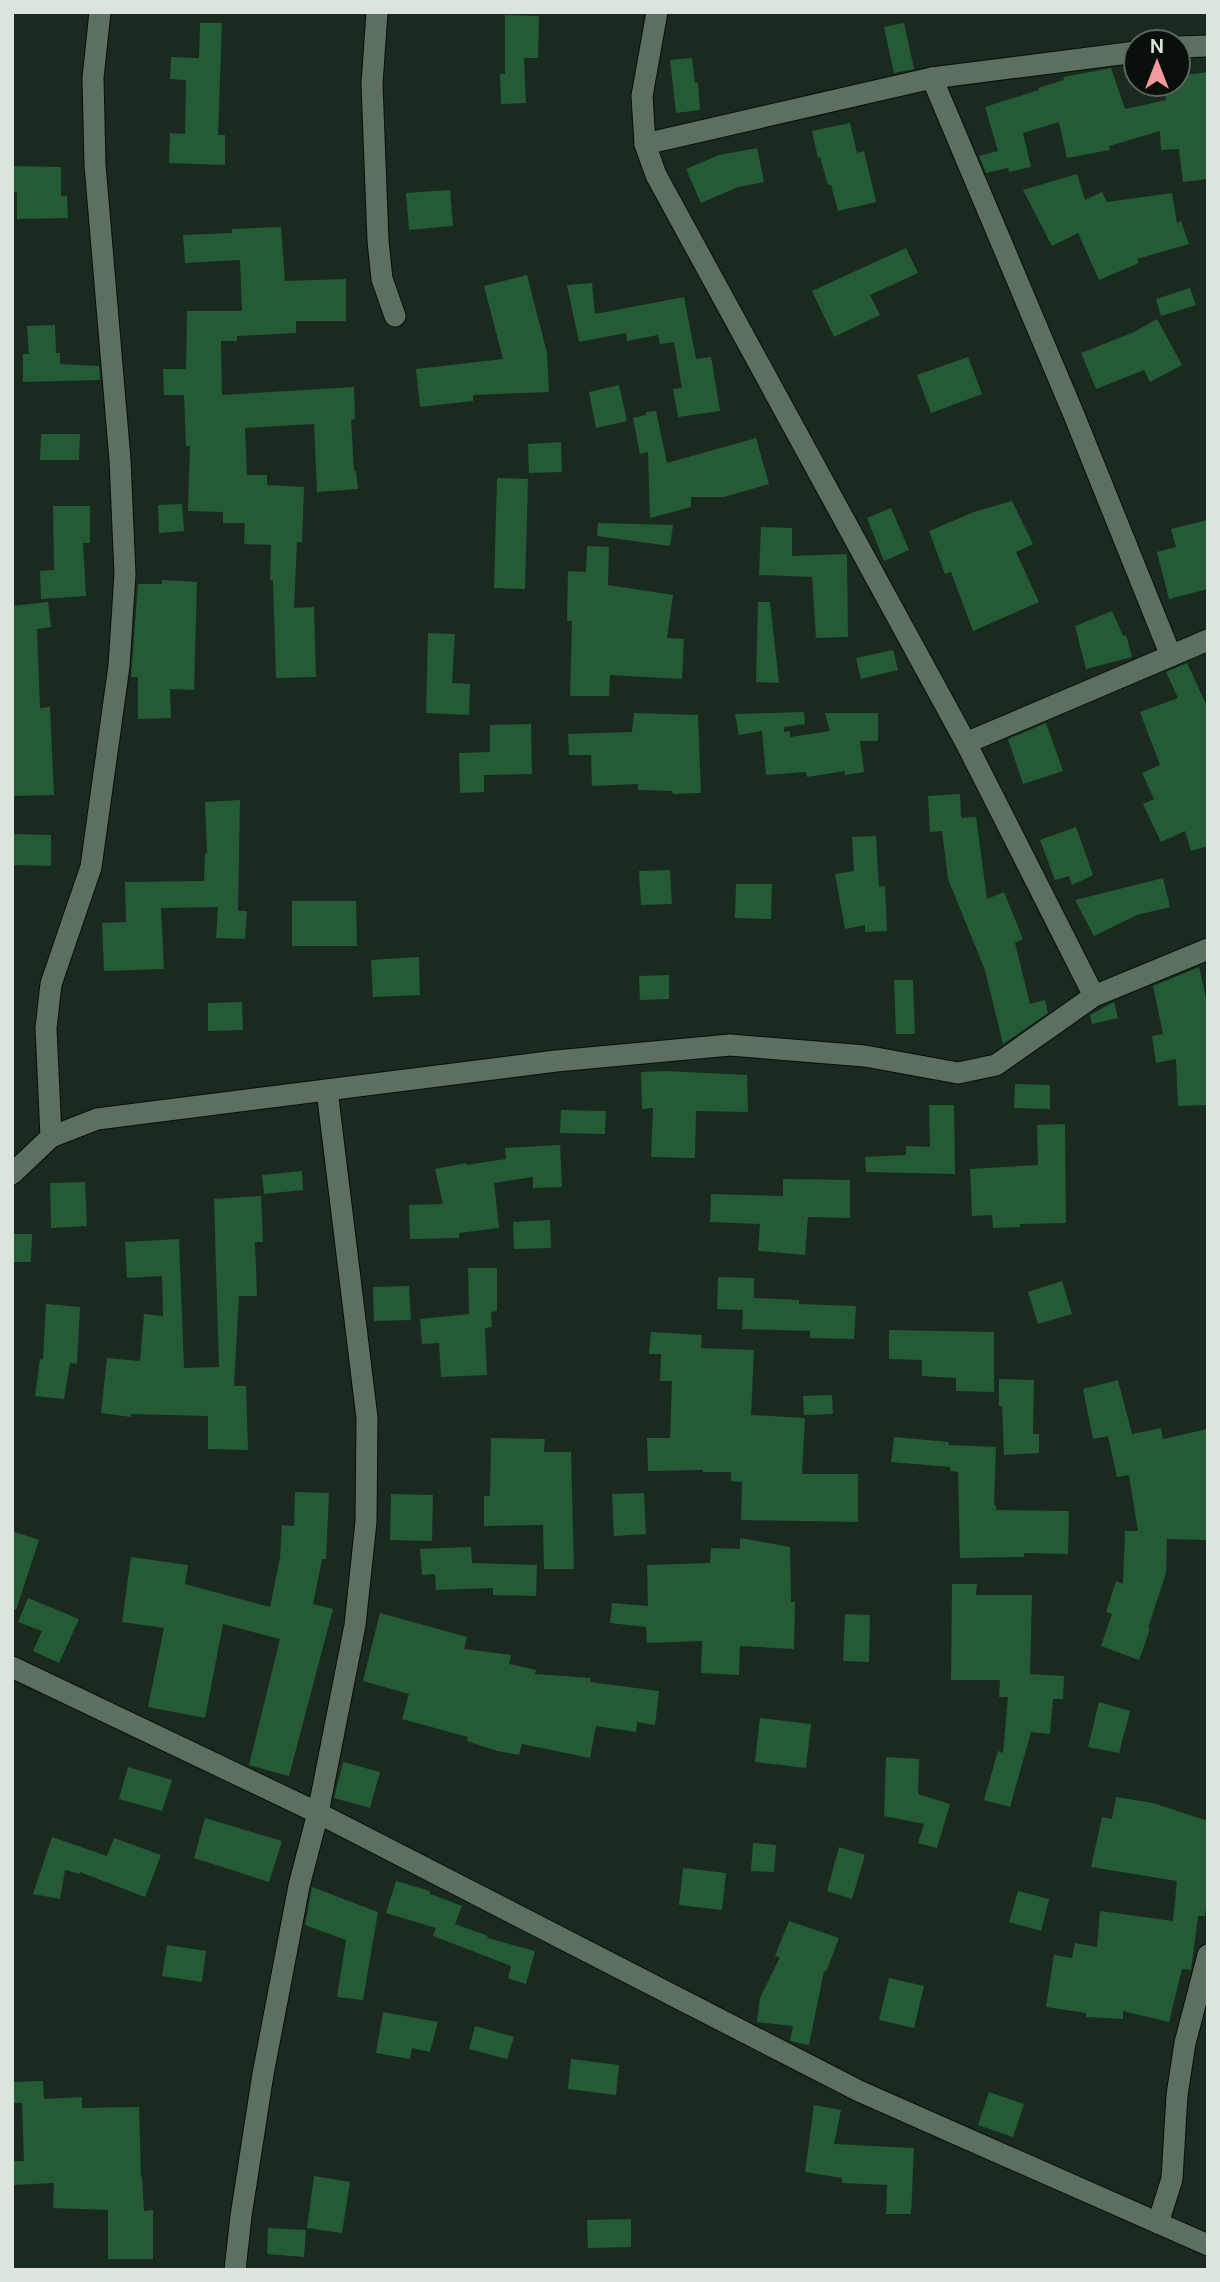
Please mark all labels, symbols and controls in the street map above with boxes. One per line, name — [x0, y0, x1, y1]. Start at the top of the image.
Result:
north arrow — [1122, 28, 1192, 98]
text: N — [1150, 34, 1164, 59]

